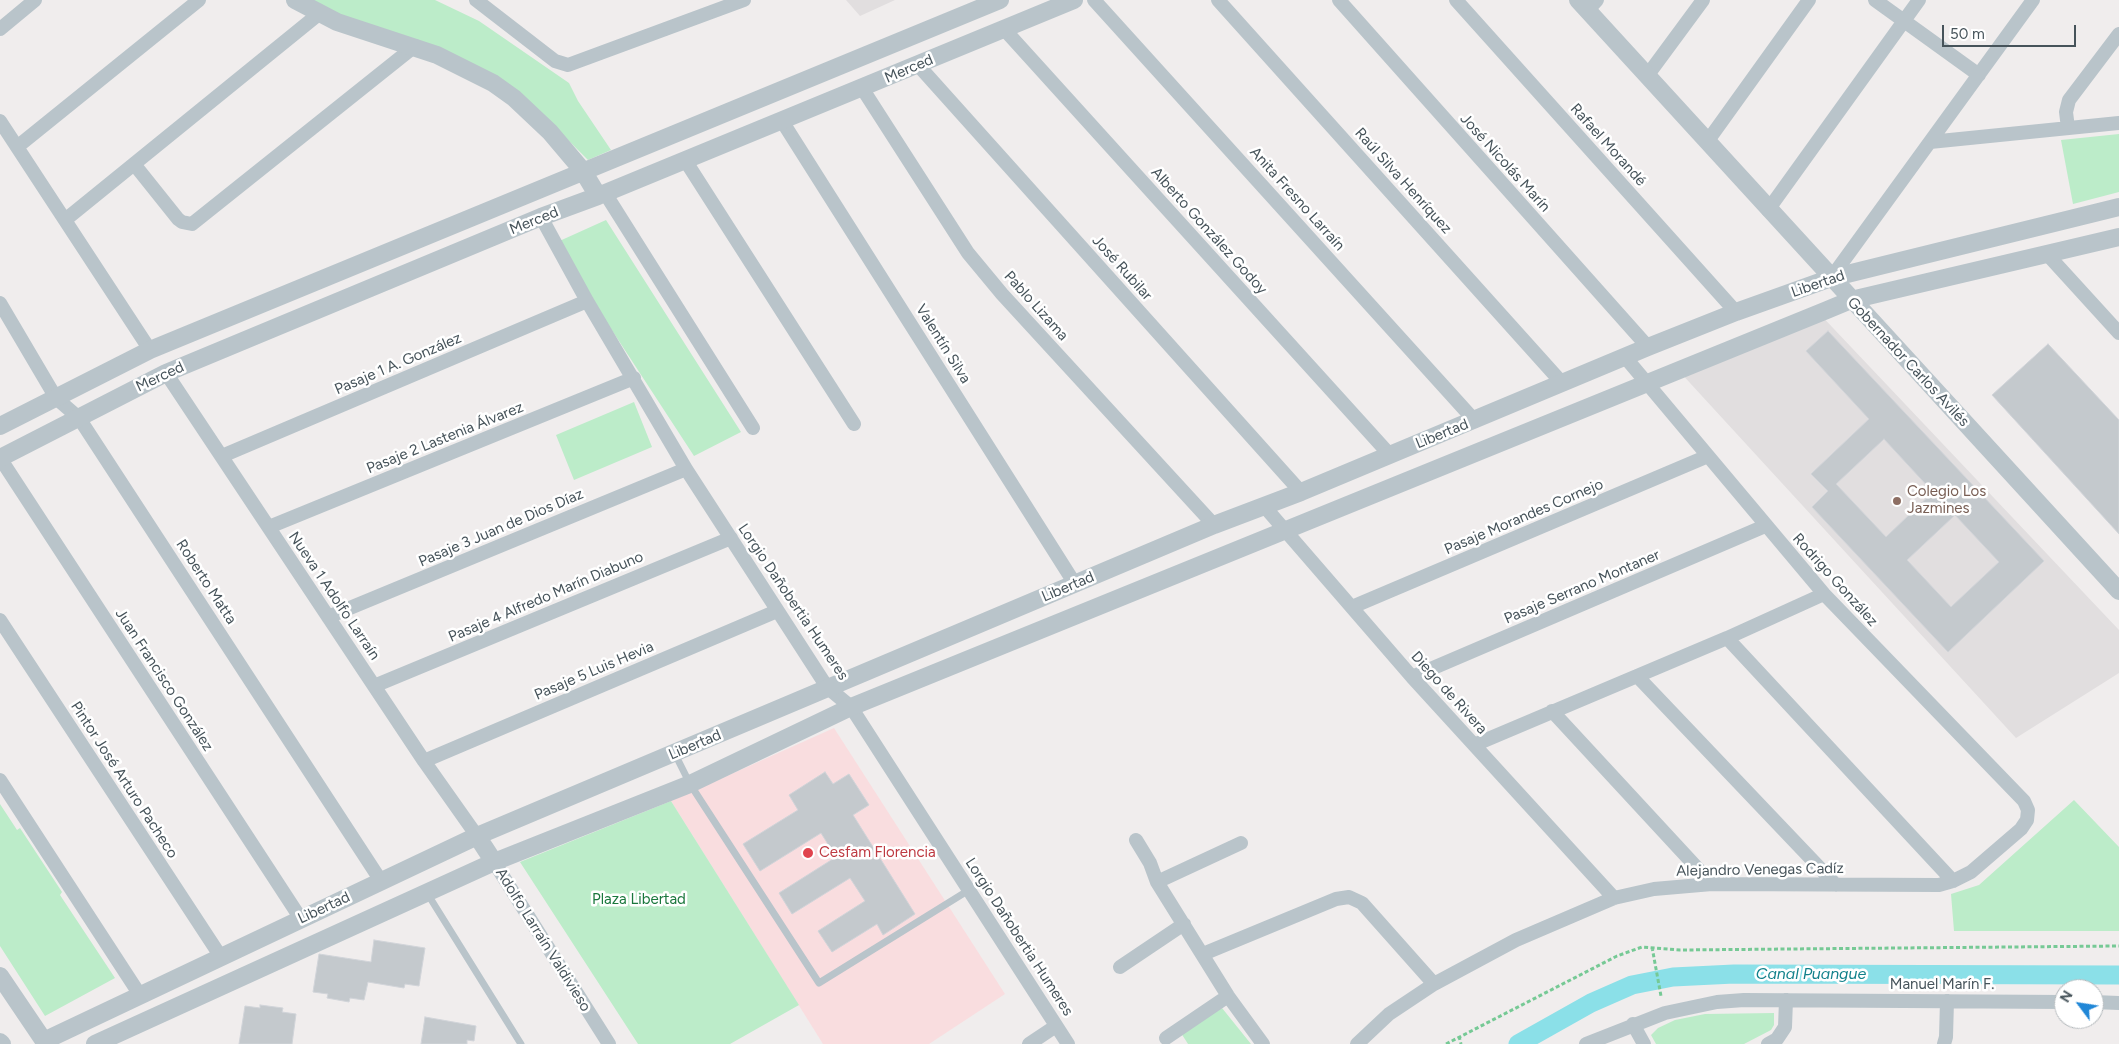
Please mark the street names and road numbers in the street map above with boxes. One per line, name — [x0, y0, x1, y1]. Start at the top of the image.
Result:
street label: Merced — [882, 51, 936, 87]
street label: Rafael Morandé — [1566, 100, 1650, 190]
street label: José Nicolás Marín — [1456, 110, 1554, 216]
street label: Raúl Silva Henríquez — [1351, 124, 1455, 238]
street label: Anita Fresno Larraín — [1246, 144, 1348, 254]
street label: Alberto González Godoy — [1147, 164, 1271, 298]
street label: Merced — [507, 203, 561, 239]
street label: José Rubilar — [1088, 232, 1156, 304]
street label: Libertad — [1789, 266, 1847, 302]
street label: Pablo Lizama — [1000, 268, 1072, 344]
street label: Gobernador Carlos Avilés — [1843, 294, 1973, 430]
street label: Valentín Silva — [912, 301, 974, 387]
street label: Pasaje 1 A. González — [332, 329, 464, 399]
street label: Merced — [133, 358, 187, 396]
street label: Pasaje 2 Lastenia Álvarez — [364, 398, 526, 478]
street label: Libertad — [1413, 415, 1471, 453]
street label: Pasaje Morandes Cornejo — [1442, 475, 1606, 559]
street label: Pasaje 3 Juan de Dios Díaz — [416, 485, 586, 571]
street label: Lorgio Dañobertia Humeres — [734, 520, 852, 684]
street label: Nueva 1 Adolfo Larraín — [284, 529, 384, 663]
street label: Rodrigo González — [1789, 530, 1881, 630]
street label: Roberto Matta — [172, 536, 240, 628]
street label: Pasaje Serrano Montaner — [1501, 546, 1663, 628]
street label: Pasaje 4 Alfredo Marín Diabuno — [446, 548, 646, 646]
street label: Libertad — [1039, 568, 1097, 606]
street label: Juan Francisco González — [111, 605, 217, 755]
street label: Pasaje 5 Luis Hevia — [532, 638, 656, 704]
street label: Diego de Rivera — [1407, 648, 1491, 738]
street label: Pintor José Arturo Pacheco — [67, 698, 181, 862]
street label: Libertad — [666, 726, 724, 764]
street label: Lorgio Dañobertia Humeres — [961, 855, 1077, 1019]
street label: Alejandro Venegas Cadíz — [1676, 860, 1844, 880]
street label: Adolfo Larraín Valdivieso — [491, 865, 595, 1015]
street label: Libertad — [295, 888, 353, 928]
street label: Manuel Marín F. — [1890, 976, 1994, 994]

